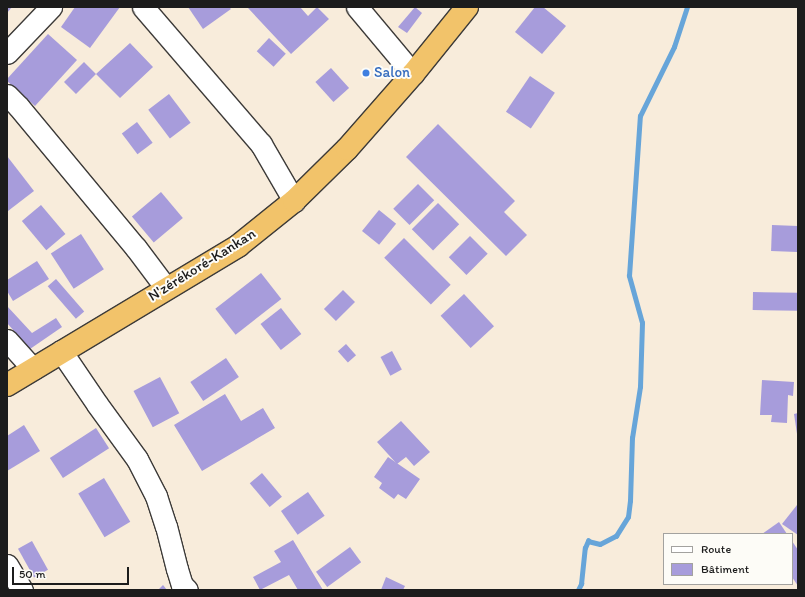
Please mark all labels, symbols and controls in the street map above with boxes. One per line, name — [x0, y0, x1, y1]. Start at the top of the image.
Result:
place label: Salon — [374, 64, 410, 82]
marker: Salon — [361, 68, 371, 78]
street label: N'zérékoré-Kankan — [145, 225, 259, 305]
legend — [663, 533, 793, 585]
text: Route — [701, 542, 731, 556]
scale bar — [14, 559, 131, 585]
text: Bâtiment — [701, 562, 749, 576]
text: 50 m — [19, 567, 45, 581]

